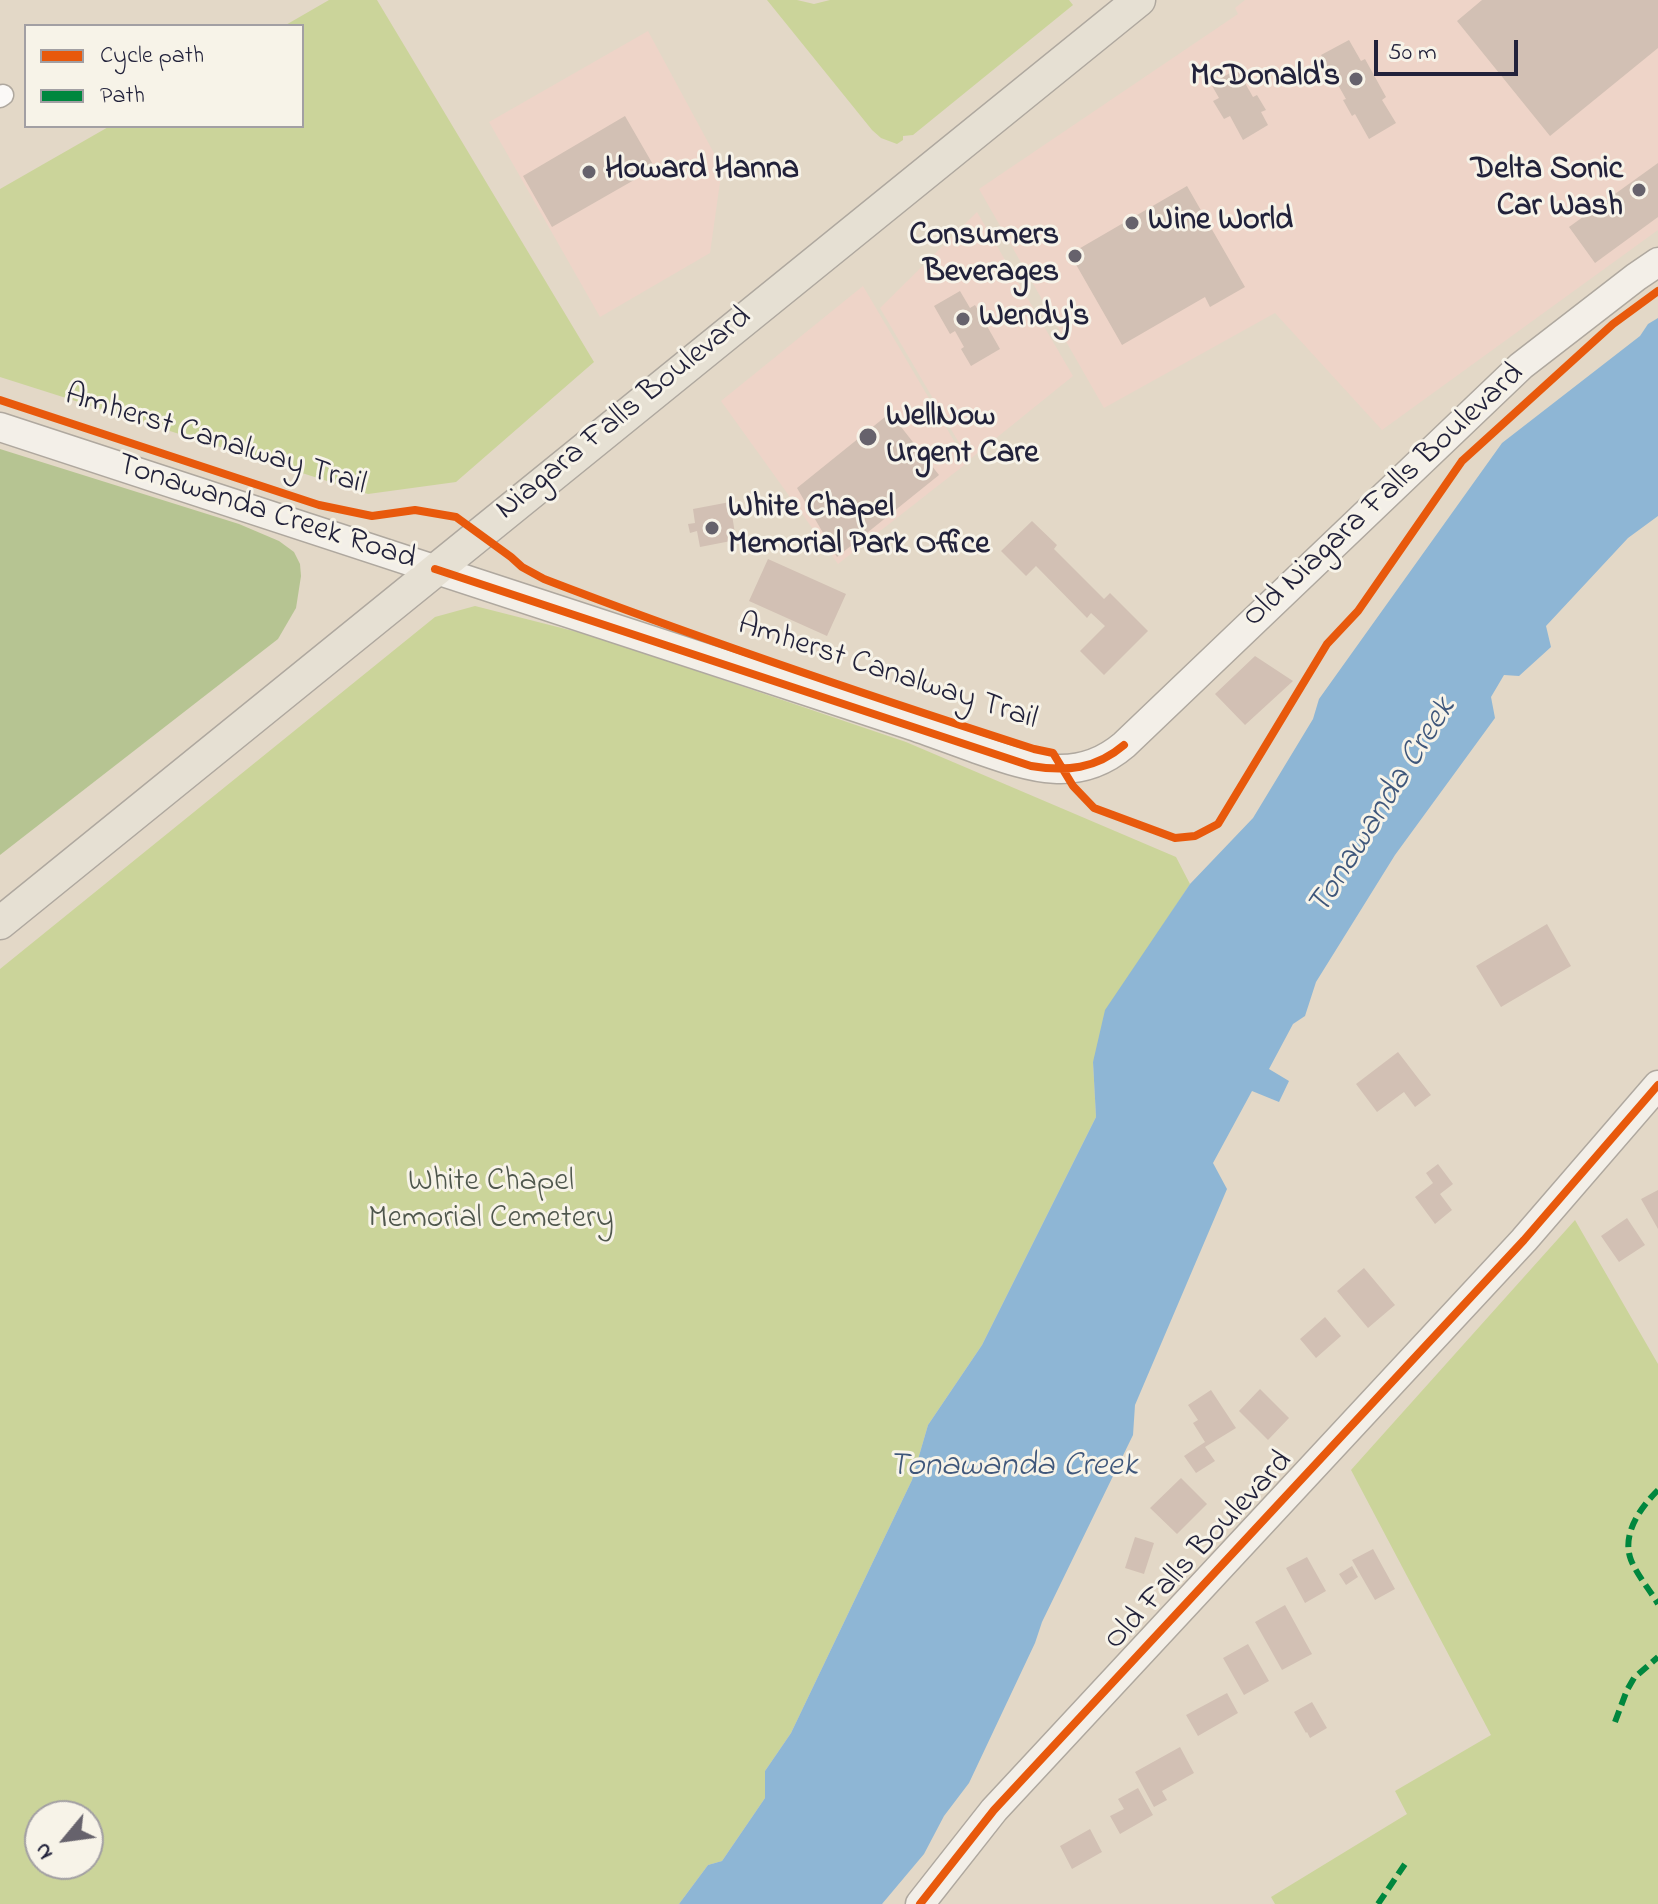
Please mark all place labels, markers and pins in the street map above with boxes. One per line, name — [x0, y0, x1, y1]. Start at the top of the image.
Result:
place label: McDonald's — [1190, 60, 1340, 98]
marker: McDonald's — [1347, 70, 1365, 88]
place label: Howard Hanna — [605, 153, 799, 191]
place label: Delta Sonic Car Wash — [1471, 153, 1623, 228]
marker: Howard Hanna — [580, 163, 598, 181]
marker: Delta Sonic Car Wash — [1630, 181, 1648, 199]
place label: Wine World — [1148, 204, 1293, 242]
marker: Wine World — [1123, 214, 1141, 232]
place label: Consumers Beverages — [909, 219, 1059, 294]
marker: Consumers Beverages — [1066, 247, 1084, 265]
place label: Wendy's — [979, 300, 1089, 338]
marker: Wendy's — [954, 310, 972, 328]
place label: WellNow Urgent Care — [886, 400, 1039, 475]
marker: WellNow Urgent Care — [857, 426, 879, 448]
place label: White Chapel Memorial Park Office — [728, 491, 990, 566]
marker: White Chapel Memorial Park Office — [703, 519, 721, 537]

